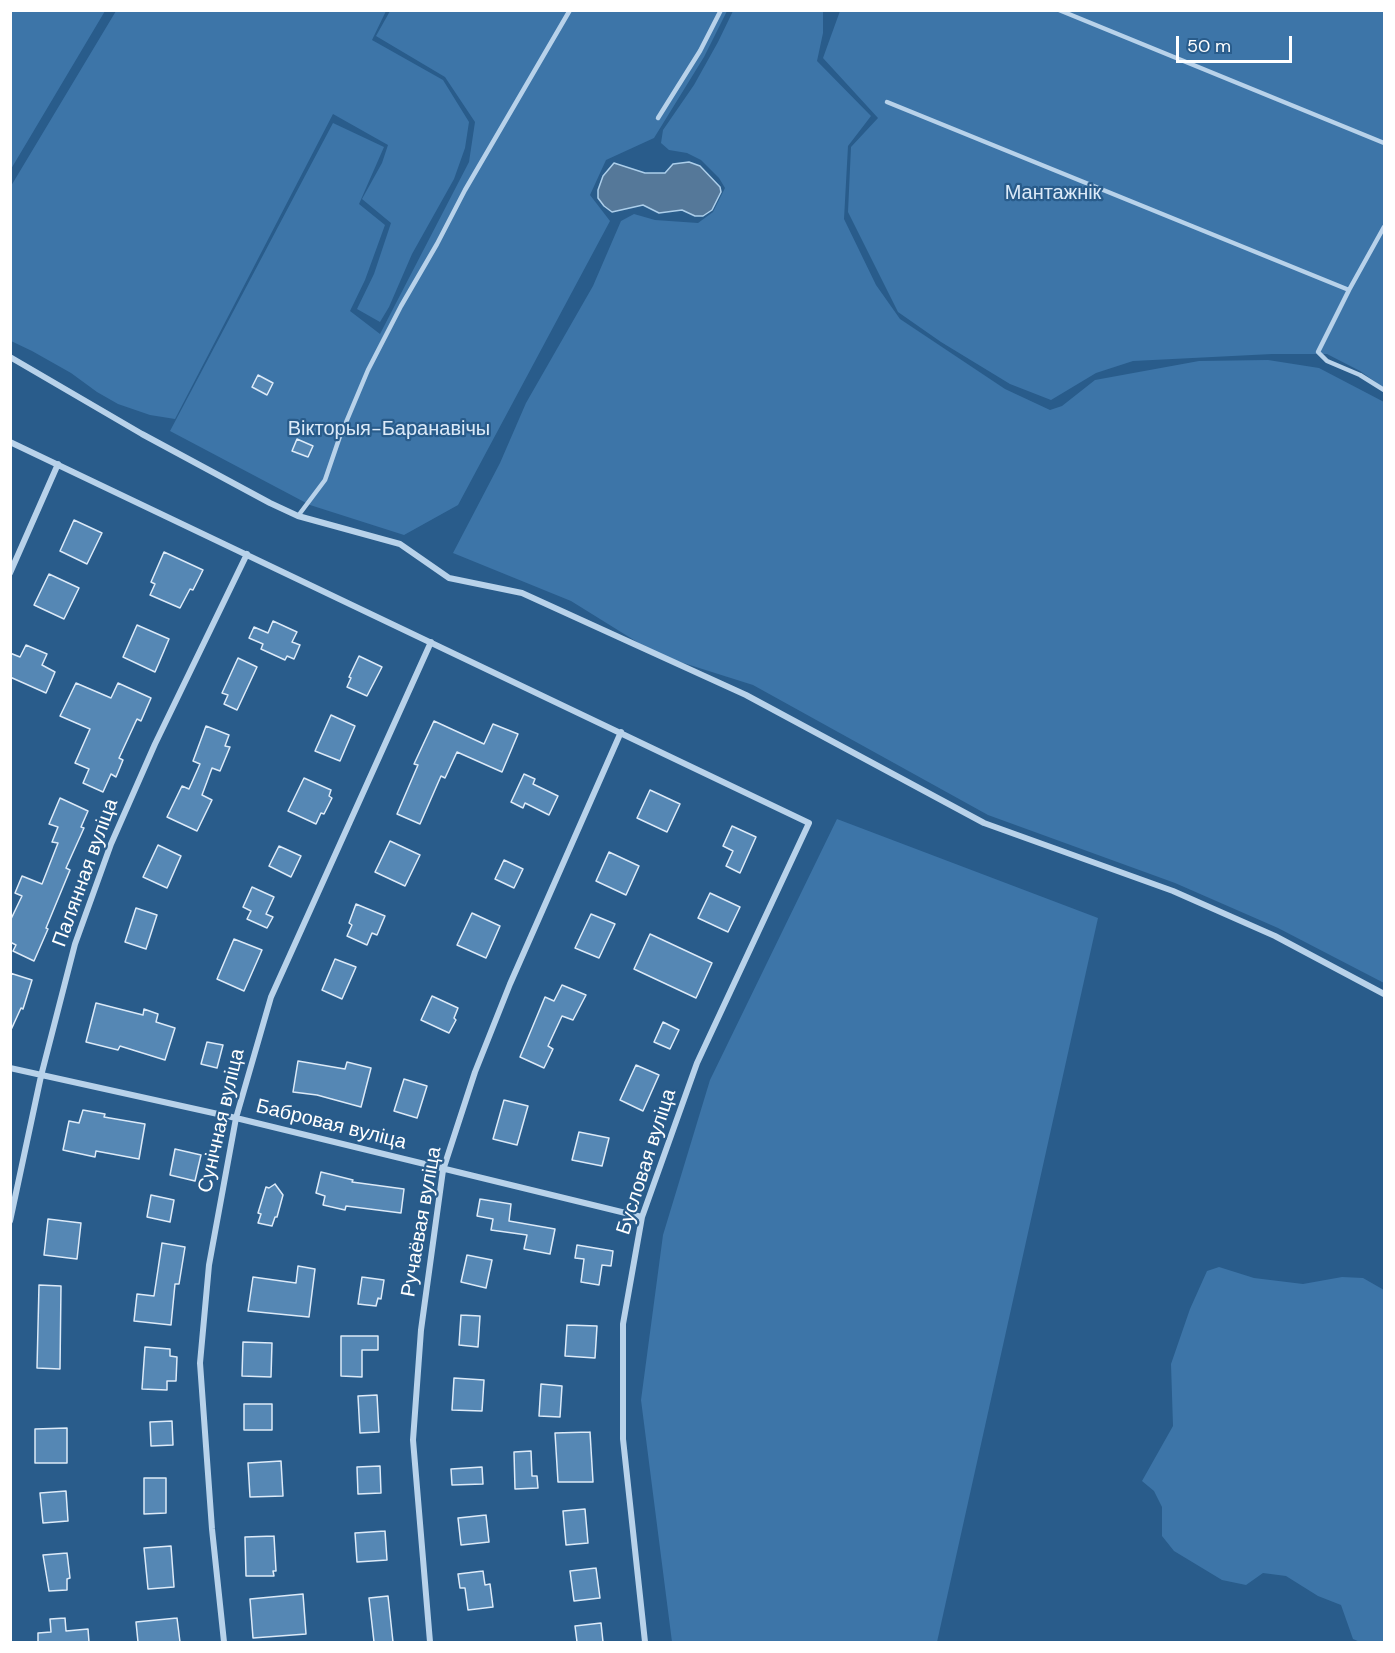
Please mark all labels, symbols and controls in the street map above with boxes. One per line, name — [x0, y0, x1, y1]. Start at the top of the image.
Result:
scale bar — [1179, 24, 1294, 62]
text: 50 m — [1187, 34, 1231, 58]
park label: Мантажнік — [1005, 182, 1101, 206]
park label: Вікторыя-Баранавічы — [288, 418, 490, 442]
street label: Палянная вуліца — [48, 796, 124, 950]
street label: Сунічная вуліца — [194, 1047, 250, 1195]
street label: Бусловая вуліца — [612, 1086, 682, 1238]
street label: Бабровая вуліца — [253, 1095, 409, 1155]
street label: Ручаёвая вуліца — [397, 1145, 447, 1299]

